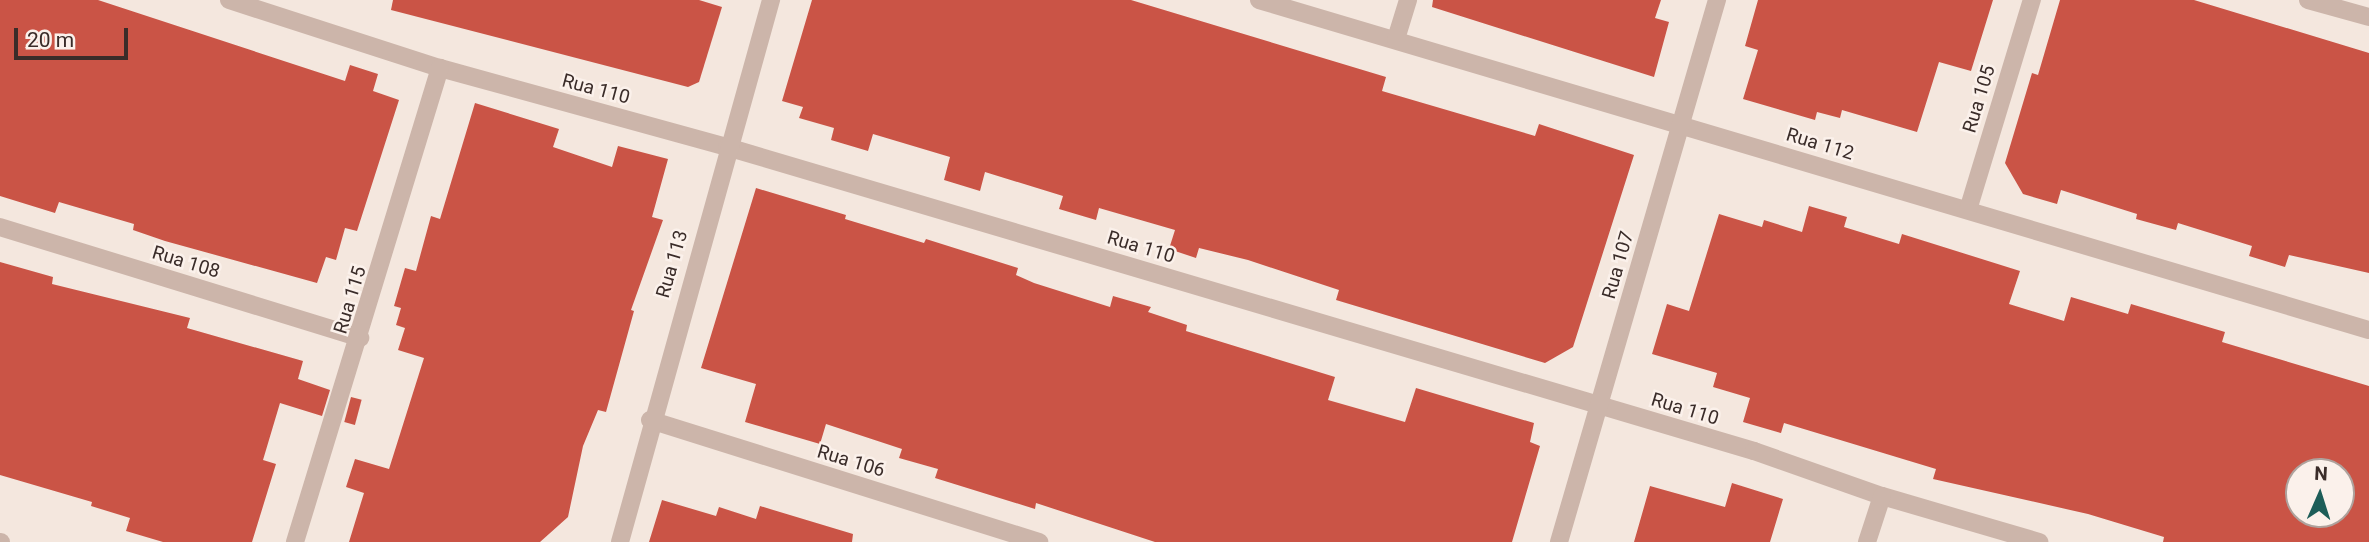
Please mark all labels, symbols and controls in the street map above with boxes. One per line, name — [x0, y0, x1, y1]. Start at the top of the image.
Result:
scale bar — [18, 14, 131, 58]
text: 20 m — [27, 28, 74, 52]
street label: Rua 105 — [1958, 63, 2000, 135]
street label: Rua 110 — [560, 69, 632, 109]
street label: Rua 112 — [1784, 123, 1856, 165]
street label: Rua 110 — [1105, 226, 1177, 268]
street label: Rua 113 — [651, 228, 693, 300]
street label: Rua 107 — [1597, 229, 1639, 301]
street label: Rua 108 — [150, 241, 222, 283]
street label: Rua 115 — [329, 264, 371, 336]
street label: Rua 110 — [1649, 388, 1721, 430]
street label: Rua 106 — [815, 440, 887, 482]
north arrow — [2285, 458, 2355, 528]
text: N — [2314, 462, 2328, 485]

